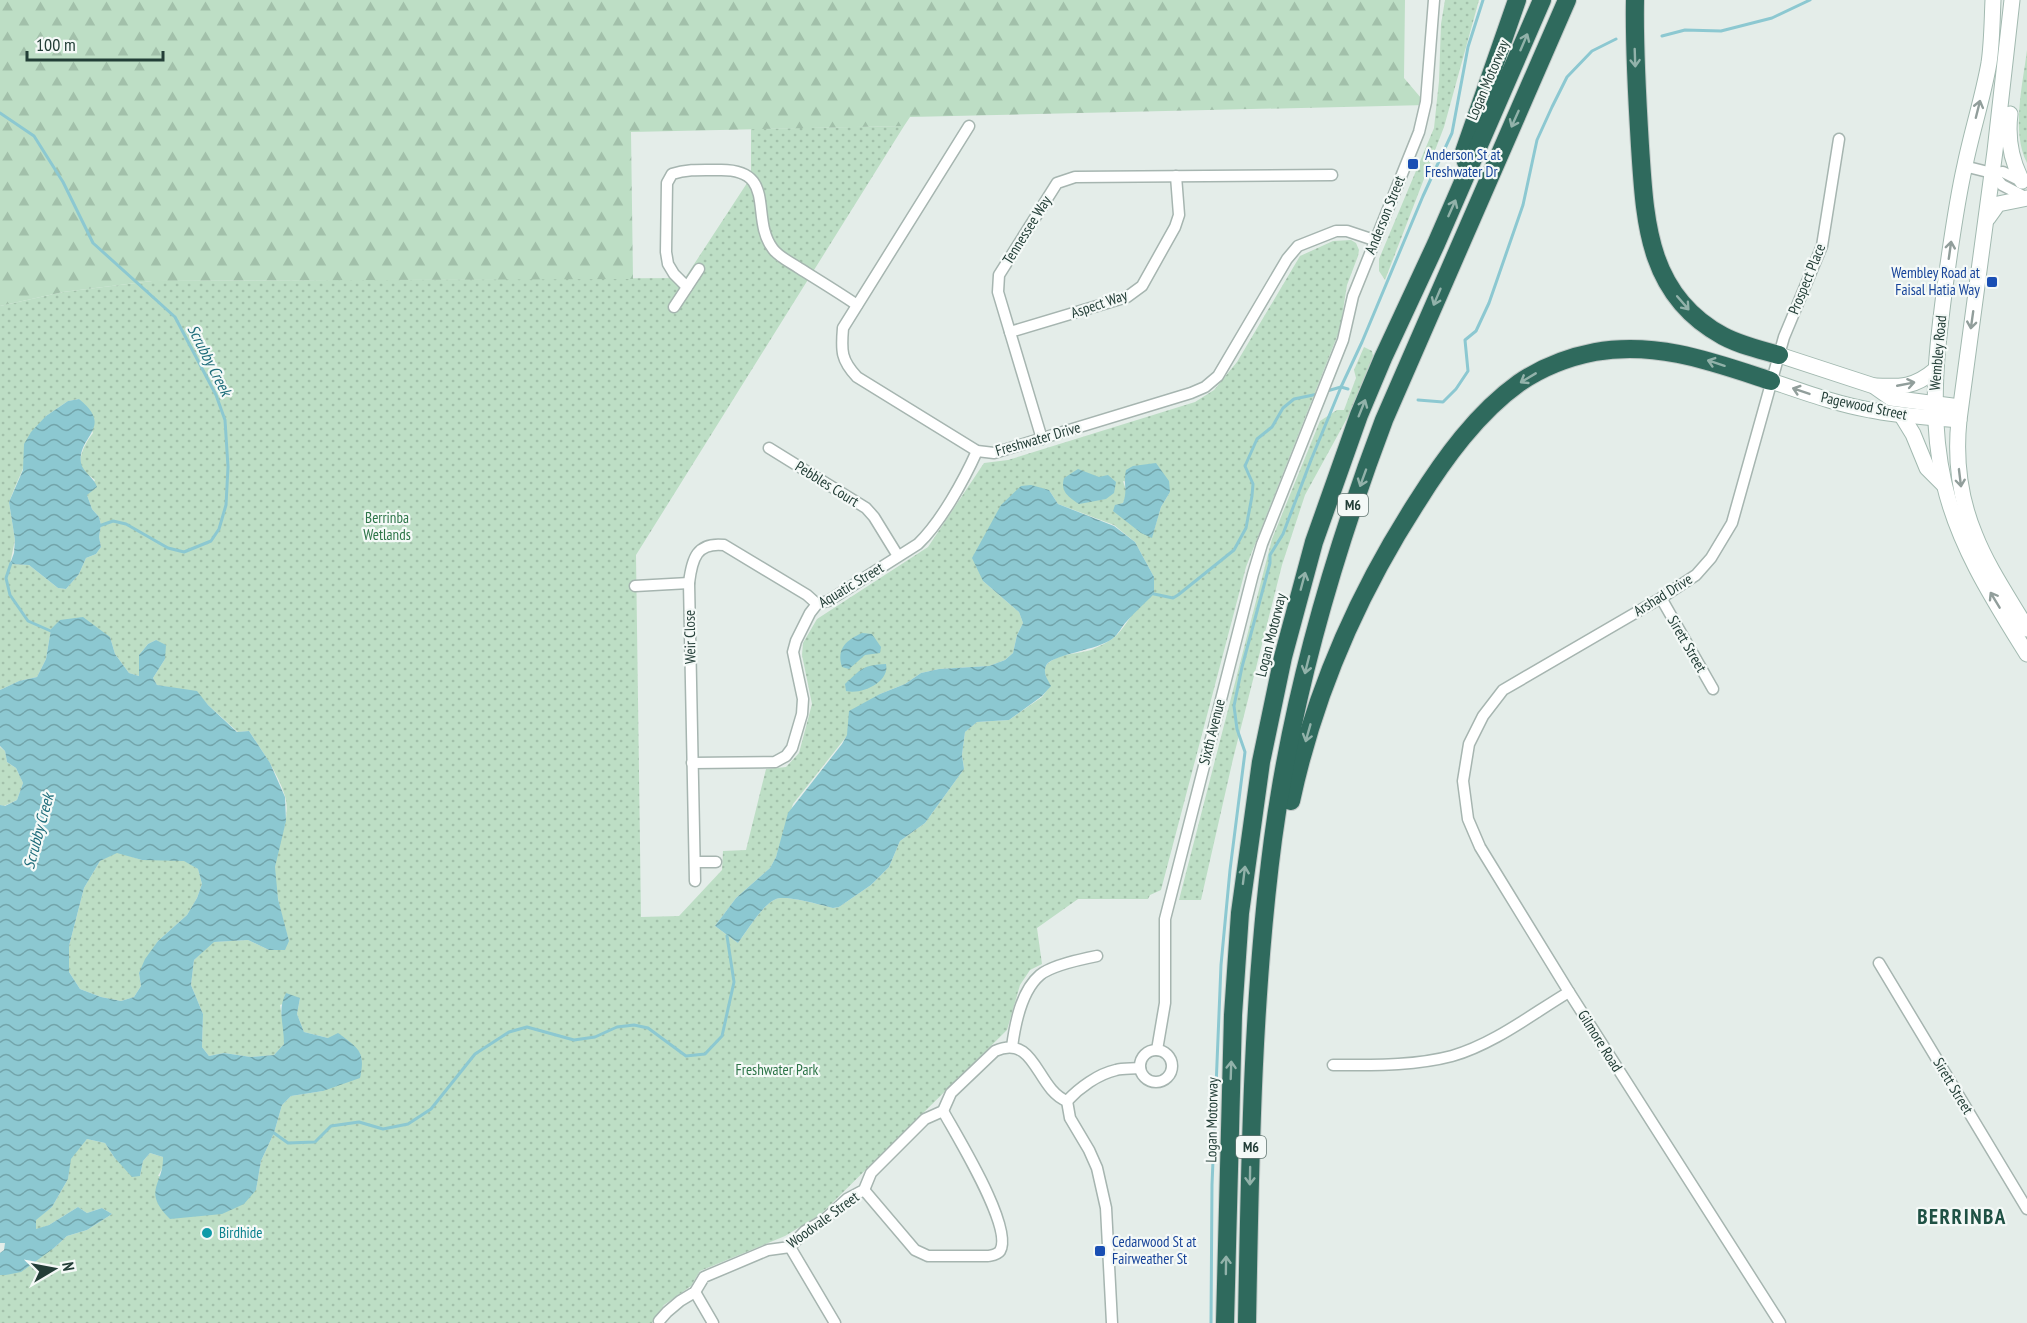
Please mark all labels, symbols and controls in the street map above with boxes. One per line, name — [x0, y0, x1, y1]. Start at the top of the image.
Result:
scale bar — [27, 24, 164, 62]
text: 100 m — [36, 33, 76, 56]
one-way arrow — [1519, 33, 1530, 51]
street label: Logan Motorway — [1462, 36, 1513, 123]
one-way arrow — [1630, 48, 1641, 68]
one-way arrow — [1972, 99, 1984, 118]
one-way arrow — [1508, 109, 1520, 127]
place label: Anderson St at Freshwater Dr — [1425, 145, 1501, 181]
marker: Anderson St at Freshwater Dr — [1406, 157, 1420, 171]
street label: Anderson Street — [1360, 173, 1409, 257]
street label: Tennessee Way — [998, 192, 1055, 268]
one-way arrow — [1447, 200, 1458, 218]
one-way arrow — [1945, 240, 1956, 260]
street label: Prospect Place — [1784, 241, 1829, 317]
place label: Wembley Road at Faisal Hatia Way — [1891, 263, 1980, 299]
marker: Wembley Road at Faisal Hatia Way — [1985, 275, 1999, 289]
street label: Aspect Way — [1068, 285, 1130, 322]
one-way arrow — [1431, 288, 1442, 306]
one-way arrow — [1676, 295, 1690, 310]
one-way arrow — [1967, 309, 1978, 329]
street label: Wembley Road — [1925, 315, 1950, 391]
water label: Scrubby Creek — [184, 321, 237, 401]
one-way arrow — [1707, 357, 1726, 368]
one-way arrow — [1520, 372, 1537, 384]
one-way arrow — [1896, 379, 1915, 390]
one-way arrow — [1792, 385, 1811, 396]
street label: Pagewood Street — [1819, 387, 1909, 424]
one-way arrow — [1357, 399, 1368, 418]
street label: Freshwater Drive — [993, 417, 1083, 460]
street label: Pebbles Court — [792, 457, 863, 511]
one-way arrow — [1356, 468, 1367, 487]
one-way arrow — [1955, 468, 1966, 488]
road number: M6 — [1338, 494, 1368, 516]
park label: Berrinba Wetlands — [363, 508, 411, 544]
street label: Aquatic Street — [815, 558, 887, 611]
street label: Arshad Drive — [1630, 569, 1696, 620]
one-way arrow — [1298, 572, 1309, 591]
street label: Logan Motorway — [1251, 591, 1290, 679]
one-way arrow — [1988, 592, 2000, 609]
street label: Weir Close — [680, 610, 699, 664]
street label: Sirett Street — [1664, 612, 1711, 676]
one-way arrow — [1301, 655, 1313, 674]
street label: Sixth Avenue — [1194, 697, 1229, 767]
one-way arrow — [1302, 723, 1313, 742]
water label: Scrubby Creek — [18, 789, 58, 871]
one-way arrow — [1239, 866, 1250, 886]
street label: Gilmore Road — [1574, 1006, 1627, 1075]
street label: Sirett Street — [1929, 1054, 1978, 1117]
park label: Freshwater Park — [736, 1060, 819, 1079]
one-way arrow — [1225, 1060, 1237, 1080]
street label: Logan Motorway — [1201, 1077, 1222, 1163]
road number: M6 — [1236, 1136, 1266, 1158]
one-way arrow — [1244, 1165, 1256, 1185]
street label: Woodvale Street — [783, 1187, 863, 1252]
district label: BERRINBA — [1917, 1203, 2007, 1230]
place label: Birdhide — [219, 1223, 262, 1242]
marker: Birdhide — [200, 1226, 214, 1240]
place label: Cedarwood St at Fairweather St — [1112, 1232, 1196, 1268]
north arrow — [24, 1239, 84, 1299]
marker: Cedarwood St at Fairweather St — [1093, 1244, 1107, 1258]
one-way arrow — [1221, 1255, 1232, 1275]
text: N — [58, 1260, 79, 1272]

